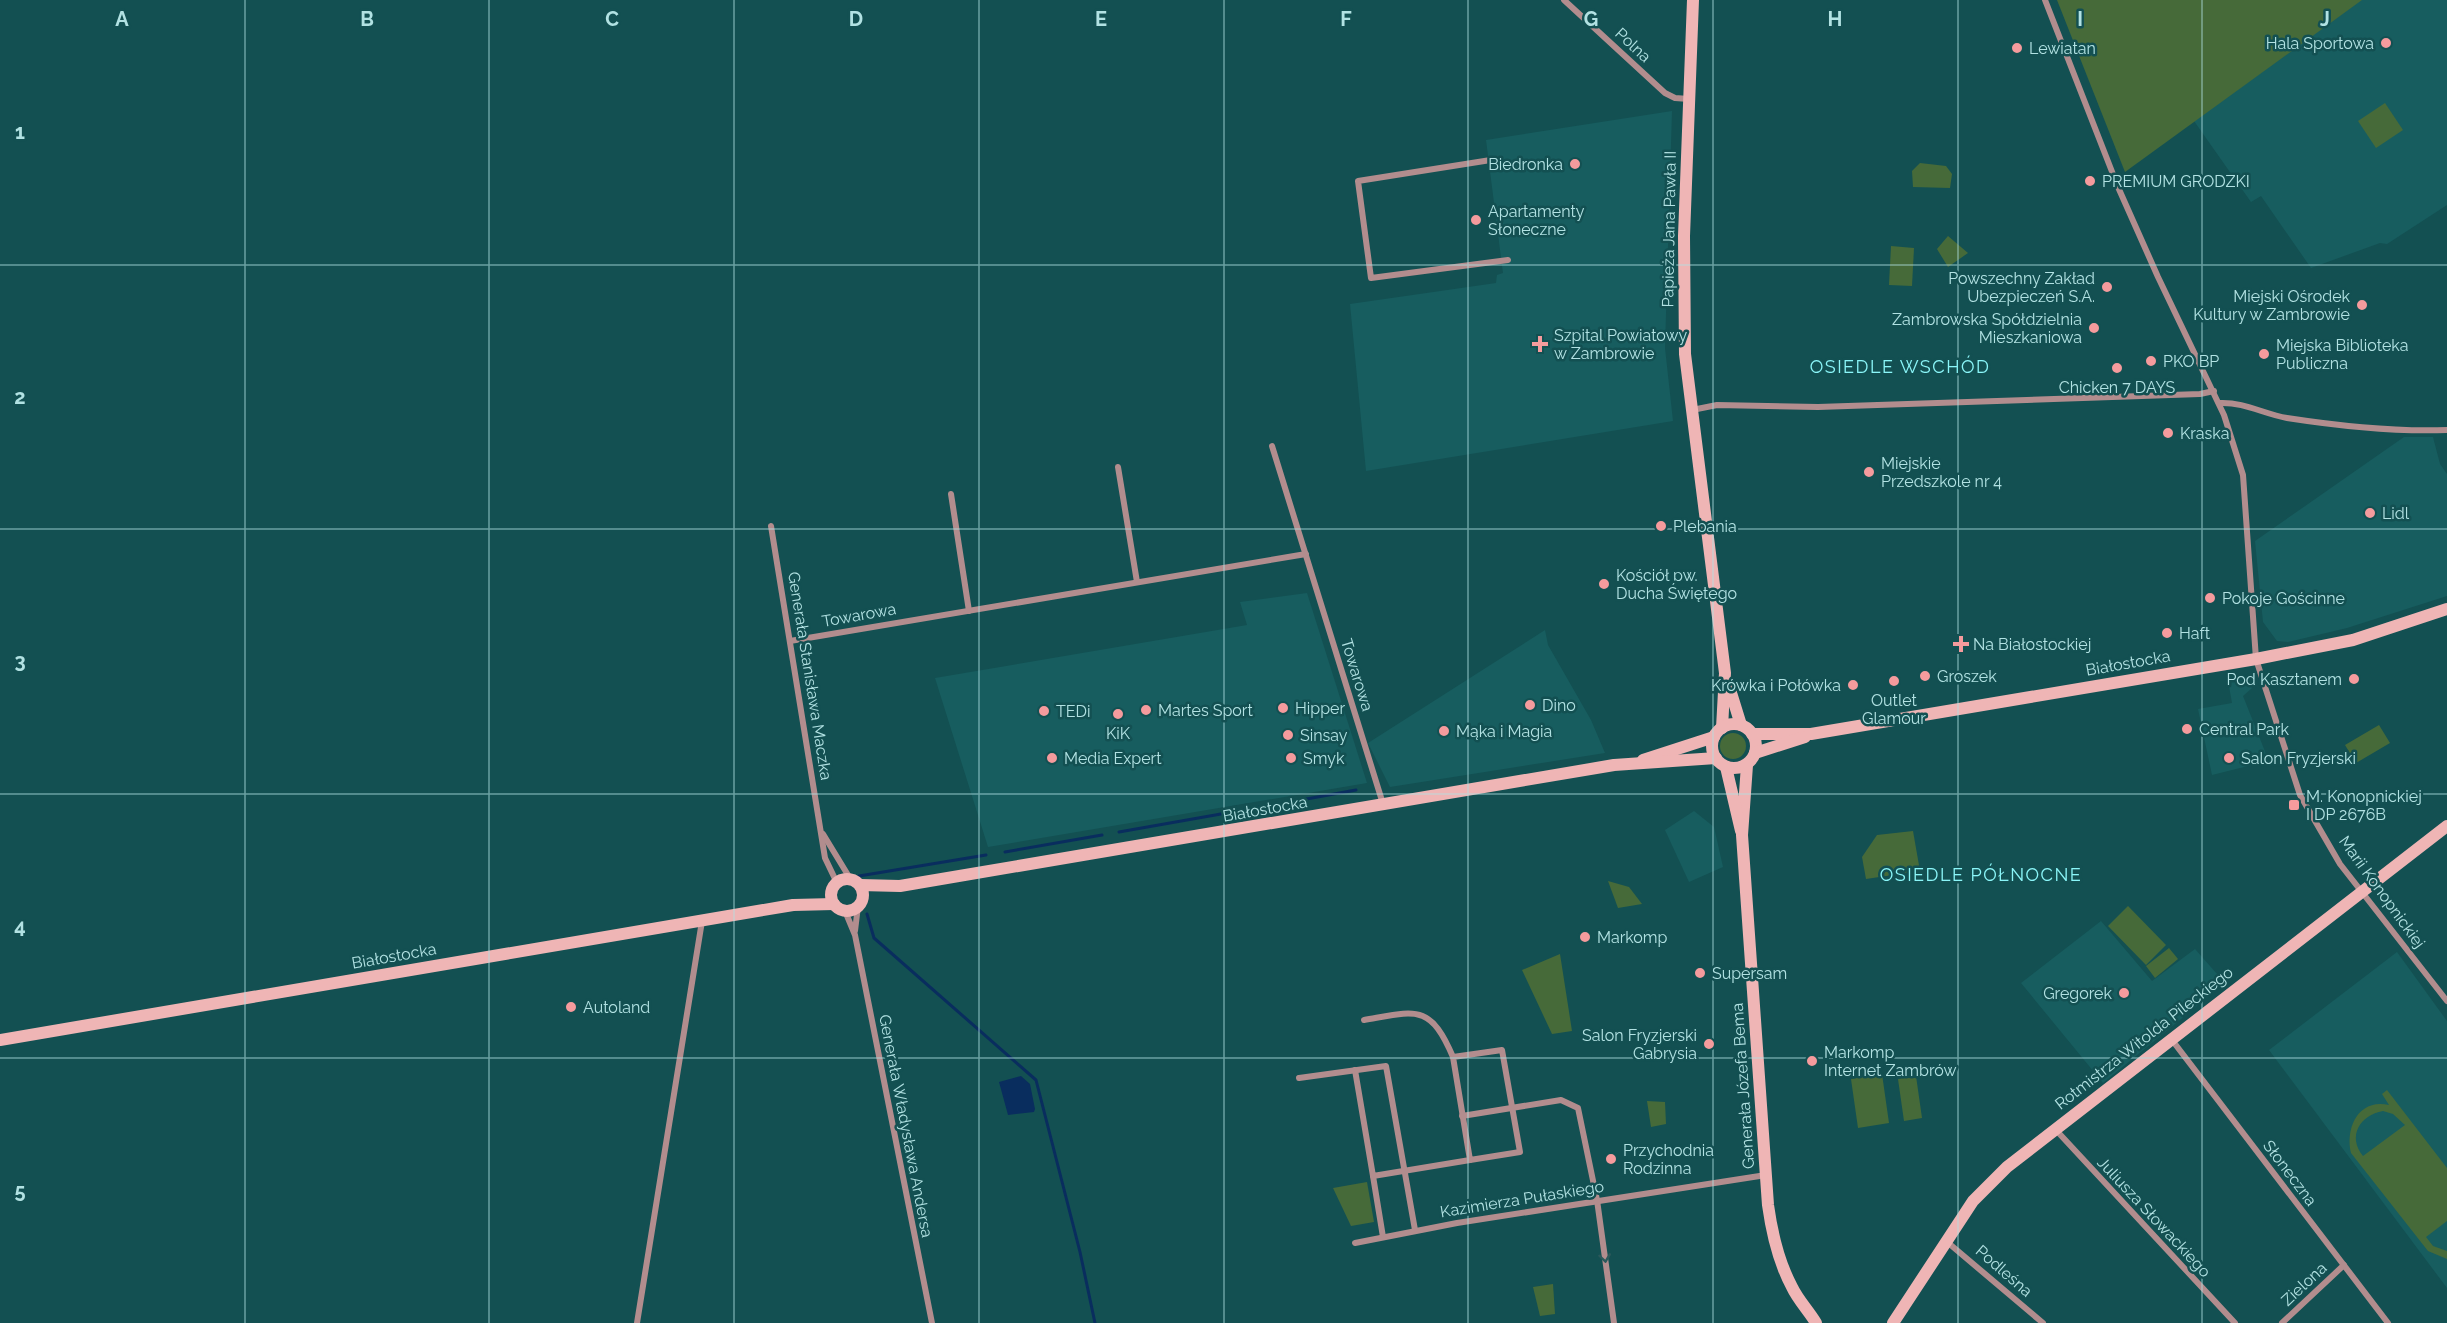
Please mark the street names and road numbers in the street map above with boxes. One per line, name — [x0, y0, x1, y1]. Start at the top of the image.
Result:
street label: Polna — [1611, 24, 1655, 66]
street label: Papieża Jana Pawła II — [1658, 151, 1680, 307]
street label: Generała Stanisława Maczka — [784, 570, 836, 782]
street label: Towarowa — [821, 599, 897, 631]
street label: Towarowa — [1337, 636, 1377, 714]
street label: Białostocka — [2084, 646, 2172, 680]
street label: Białostocka — [1221, 792, 1309, 826]
street label: Marii Konopnickiej — [2335, 832, 2429, 952]
street label: Białostocka — [350, 939, 438, 973]
street label: Rotmistrza Witolda Pileckiego — [2051, 963, 2237, 1113]
street label: Generała Józefa Bema — [1728, 1002, 1758, 1170]
street label: Generała Władysława Andersa — [875, 1013, 937, 1239]
street label: Słoneczna — [2259, 1136, 2321, 1210]
street label: Juliusza Słowackiego — [2093, 1153, 2215, 1281]
street label: Kazimierza Pułaskiego — [1439, 1177, 1605, 1221]
street label: Podleśna — [1972, 1241, 2036, 1301]
street label: Zielona — [2277, 1258, 2331, 1310]

